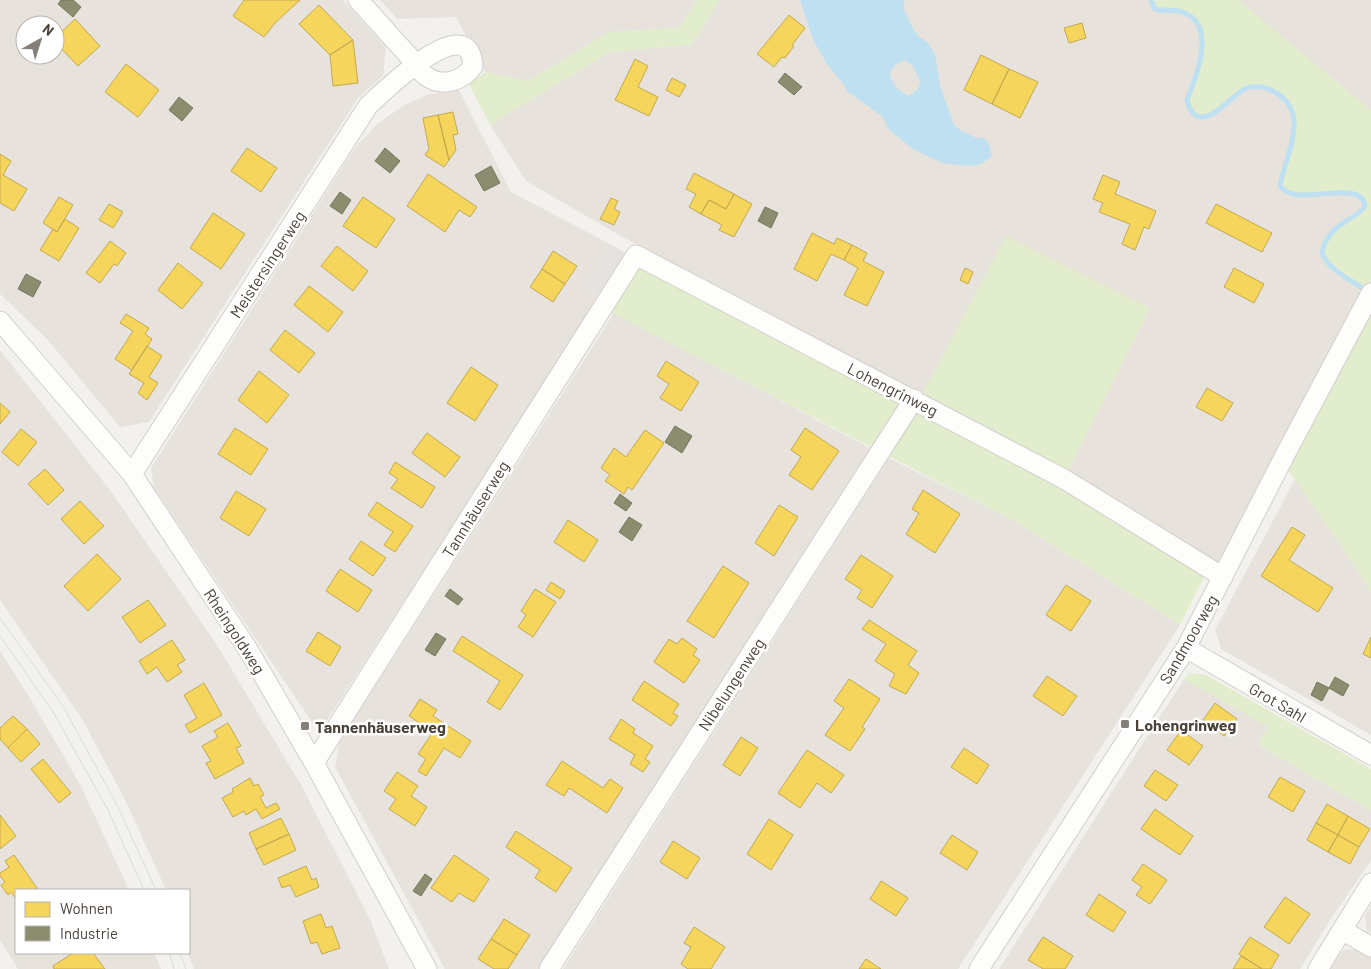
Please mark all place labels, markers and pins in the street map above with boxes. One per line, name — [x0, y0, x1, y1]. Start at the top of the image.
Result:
place label: Lohengrinweg — [1135, 715, 1236, 734]
place label: Tannenhäuserweg — [315, 717, 446, 736]
marker: Lohengrinweg — [1119, 718, 1131, 730]
marker: Tannenhäuserweg — [299, 720, 311, 732]

